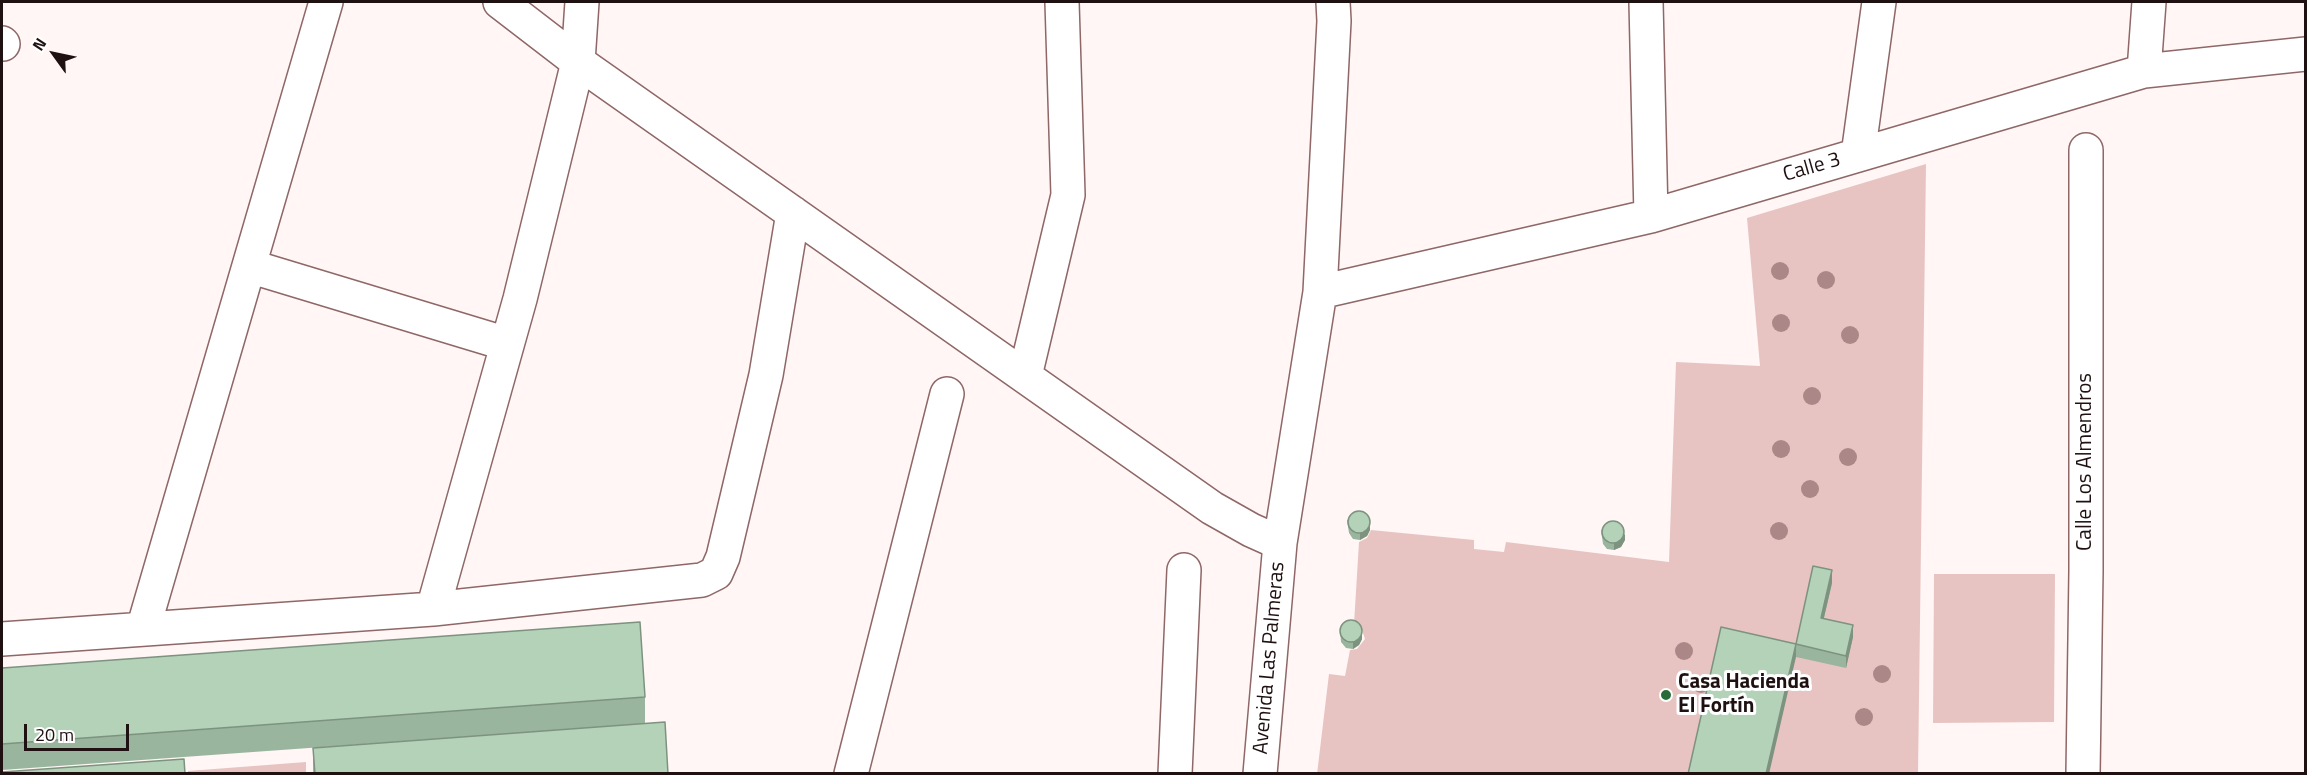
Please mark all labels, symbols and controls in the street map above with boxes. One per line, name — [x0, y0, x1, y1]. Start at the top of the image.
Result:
north arrow — [24, 24, 84, 84]
text: N — [26, 33, 52, 55]
street label: Calle 3 — [1780, 148, 1844, 188]
street label: Calle Los Almendros — [2073, 373, 2099, 551]
street label: Avenida Las Palmeras — [1249, 561, 1291, 755]
place label: Casa Hacienda El Fortín — [1678, 670, 1810, 720]
marker: Casa Hacienda El Fortín — [1659, 688, 1673, 702]
scale bar — [27, 712, 132, 750]
text: 20 m — [35, 721, 74, 748]

